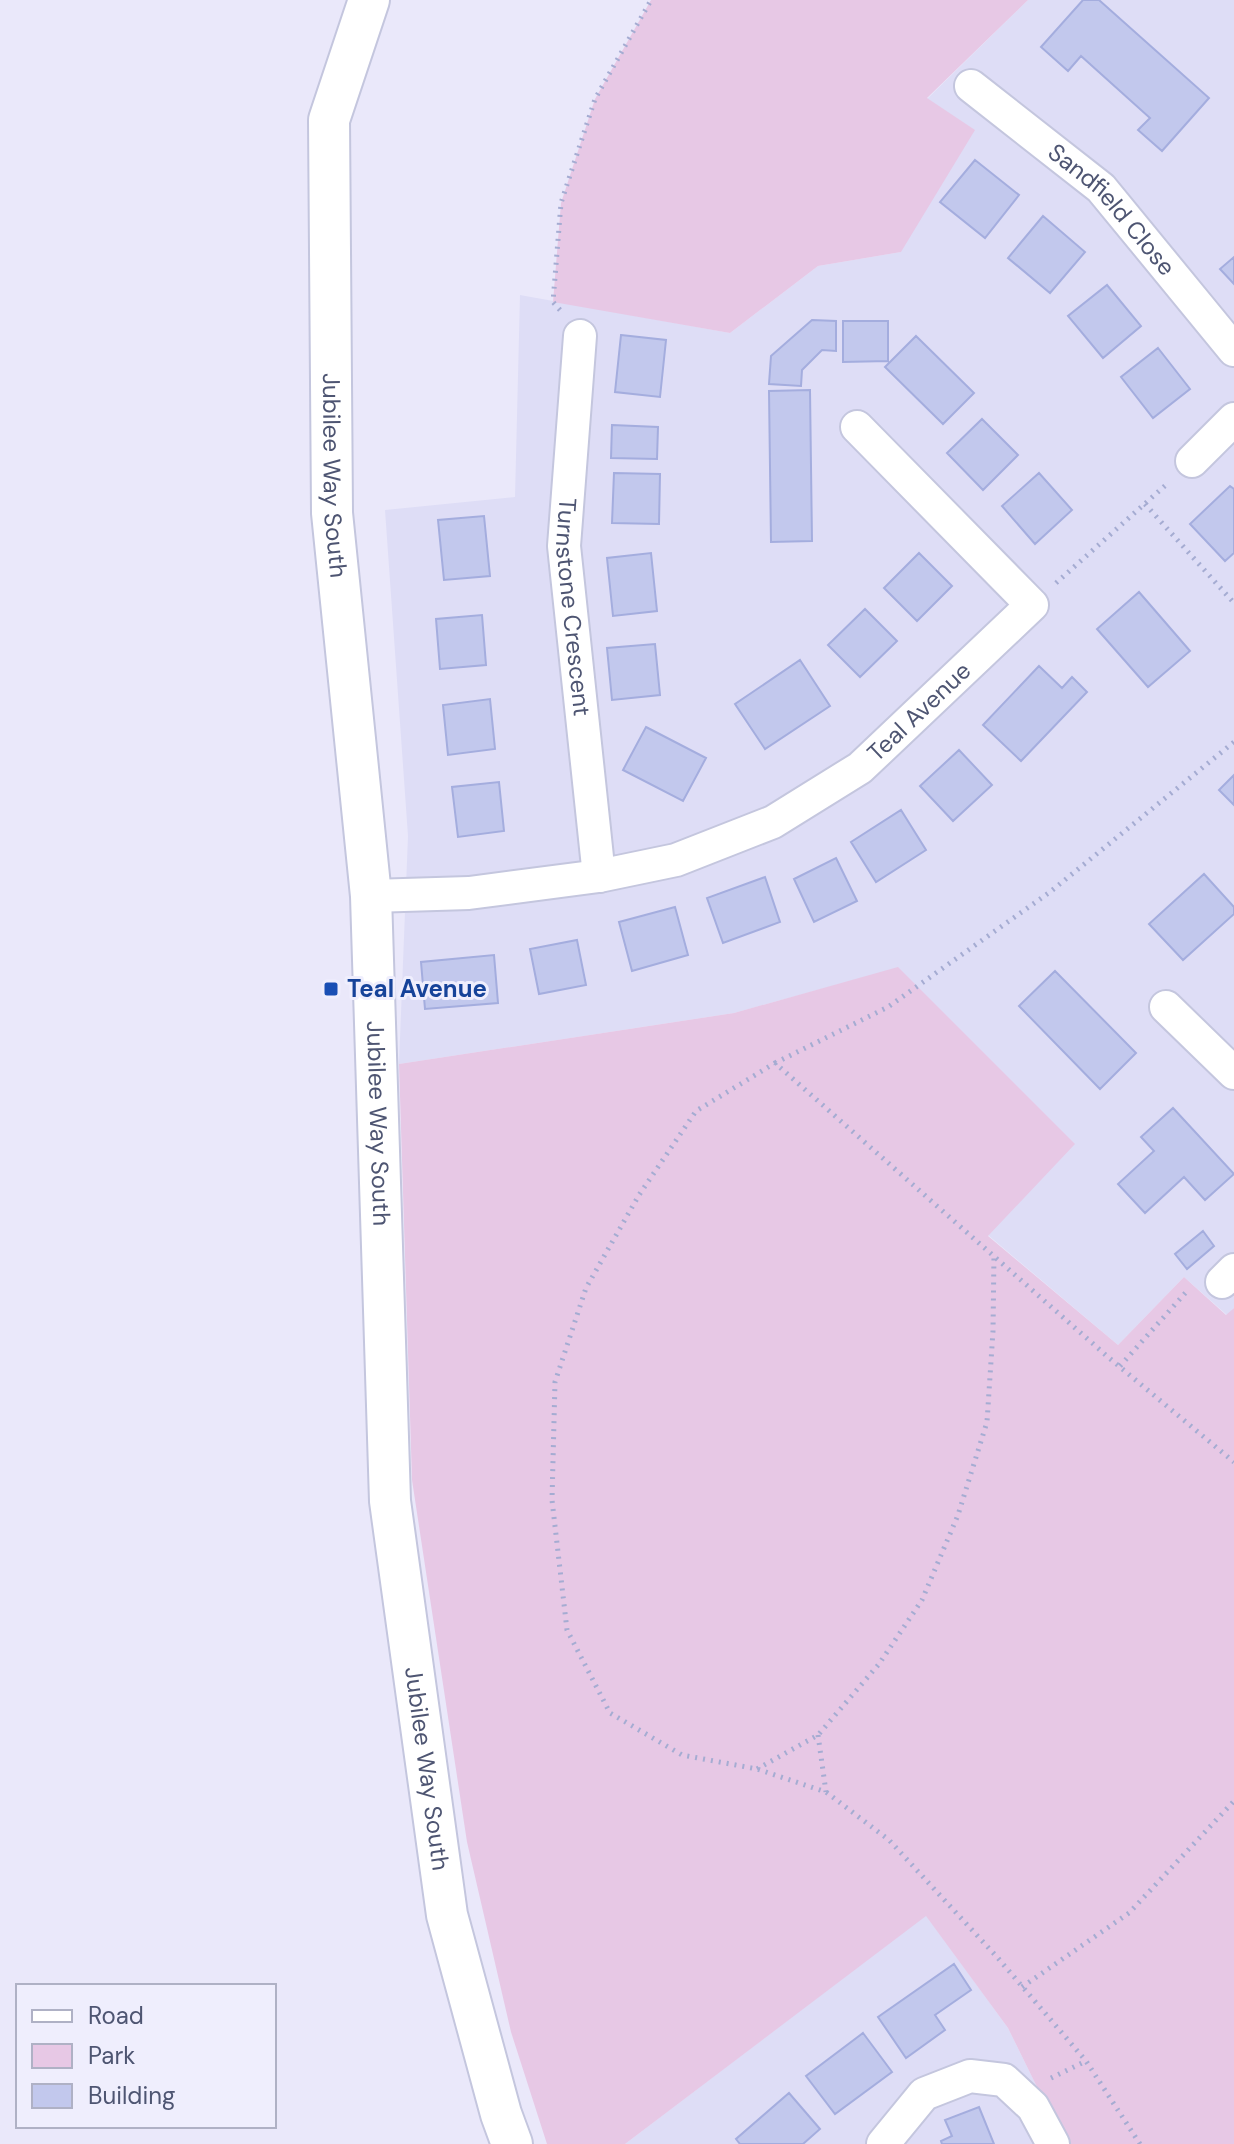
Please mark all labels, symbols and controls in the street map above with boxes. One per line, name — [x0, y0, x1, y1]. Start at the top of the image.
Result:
street label: Sandfield Close — [1042, 136, 1182, 282]
street label: Jubilee Way South — [316, 373, 355, 579]
street label: Turnstone Crescent — [549, 497, 598, 718]
street label: Teal Avenue — [861, 655, 977, 768]
place label: Teal Avenue — [347, 973, 487, 1004]
marker: Teal Avenue — [322, 980, 340, 998]
street label: Jubilee Way South — [360, 1020, 397, 1226]
street label: Jubilee Way South — [398, 1665, 457, 1872]
legend — [16, 1984, 276, 2128]
text: Road — [88, 2000, 144, 2031]
text: Park — [88, 2040, 135, 2071]
text: Building — [88, 2080, 175, 2111]

